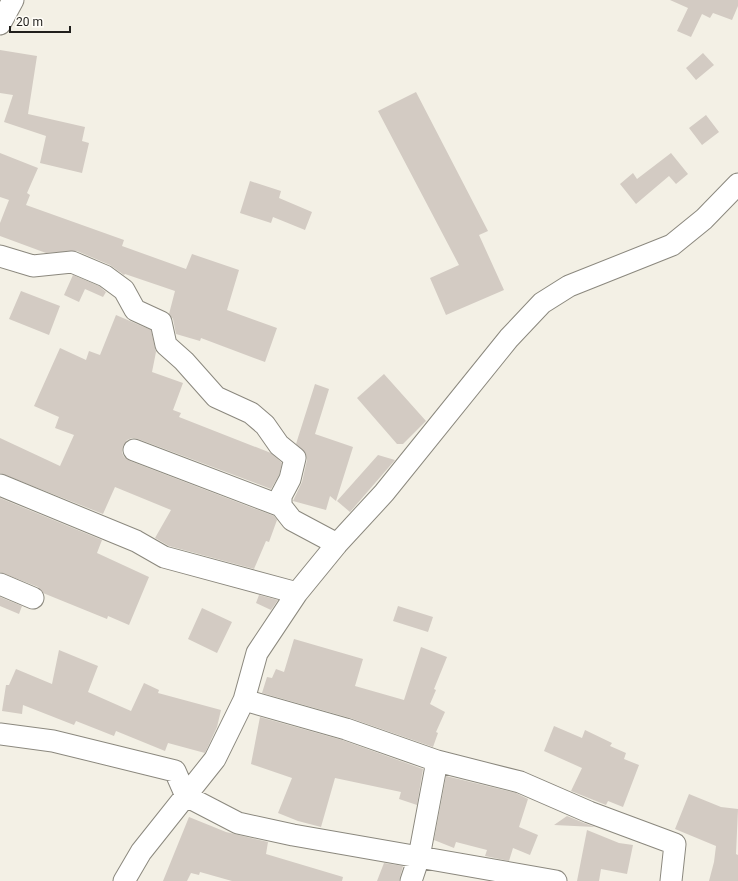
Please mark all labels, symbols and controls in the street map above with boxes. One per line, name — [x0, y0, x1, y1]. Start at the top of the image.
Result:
scale bar — [10, 8, 70, 34]
text: 20 m — [16, 15, 43, 29]

